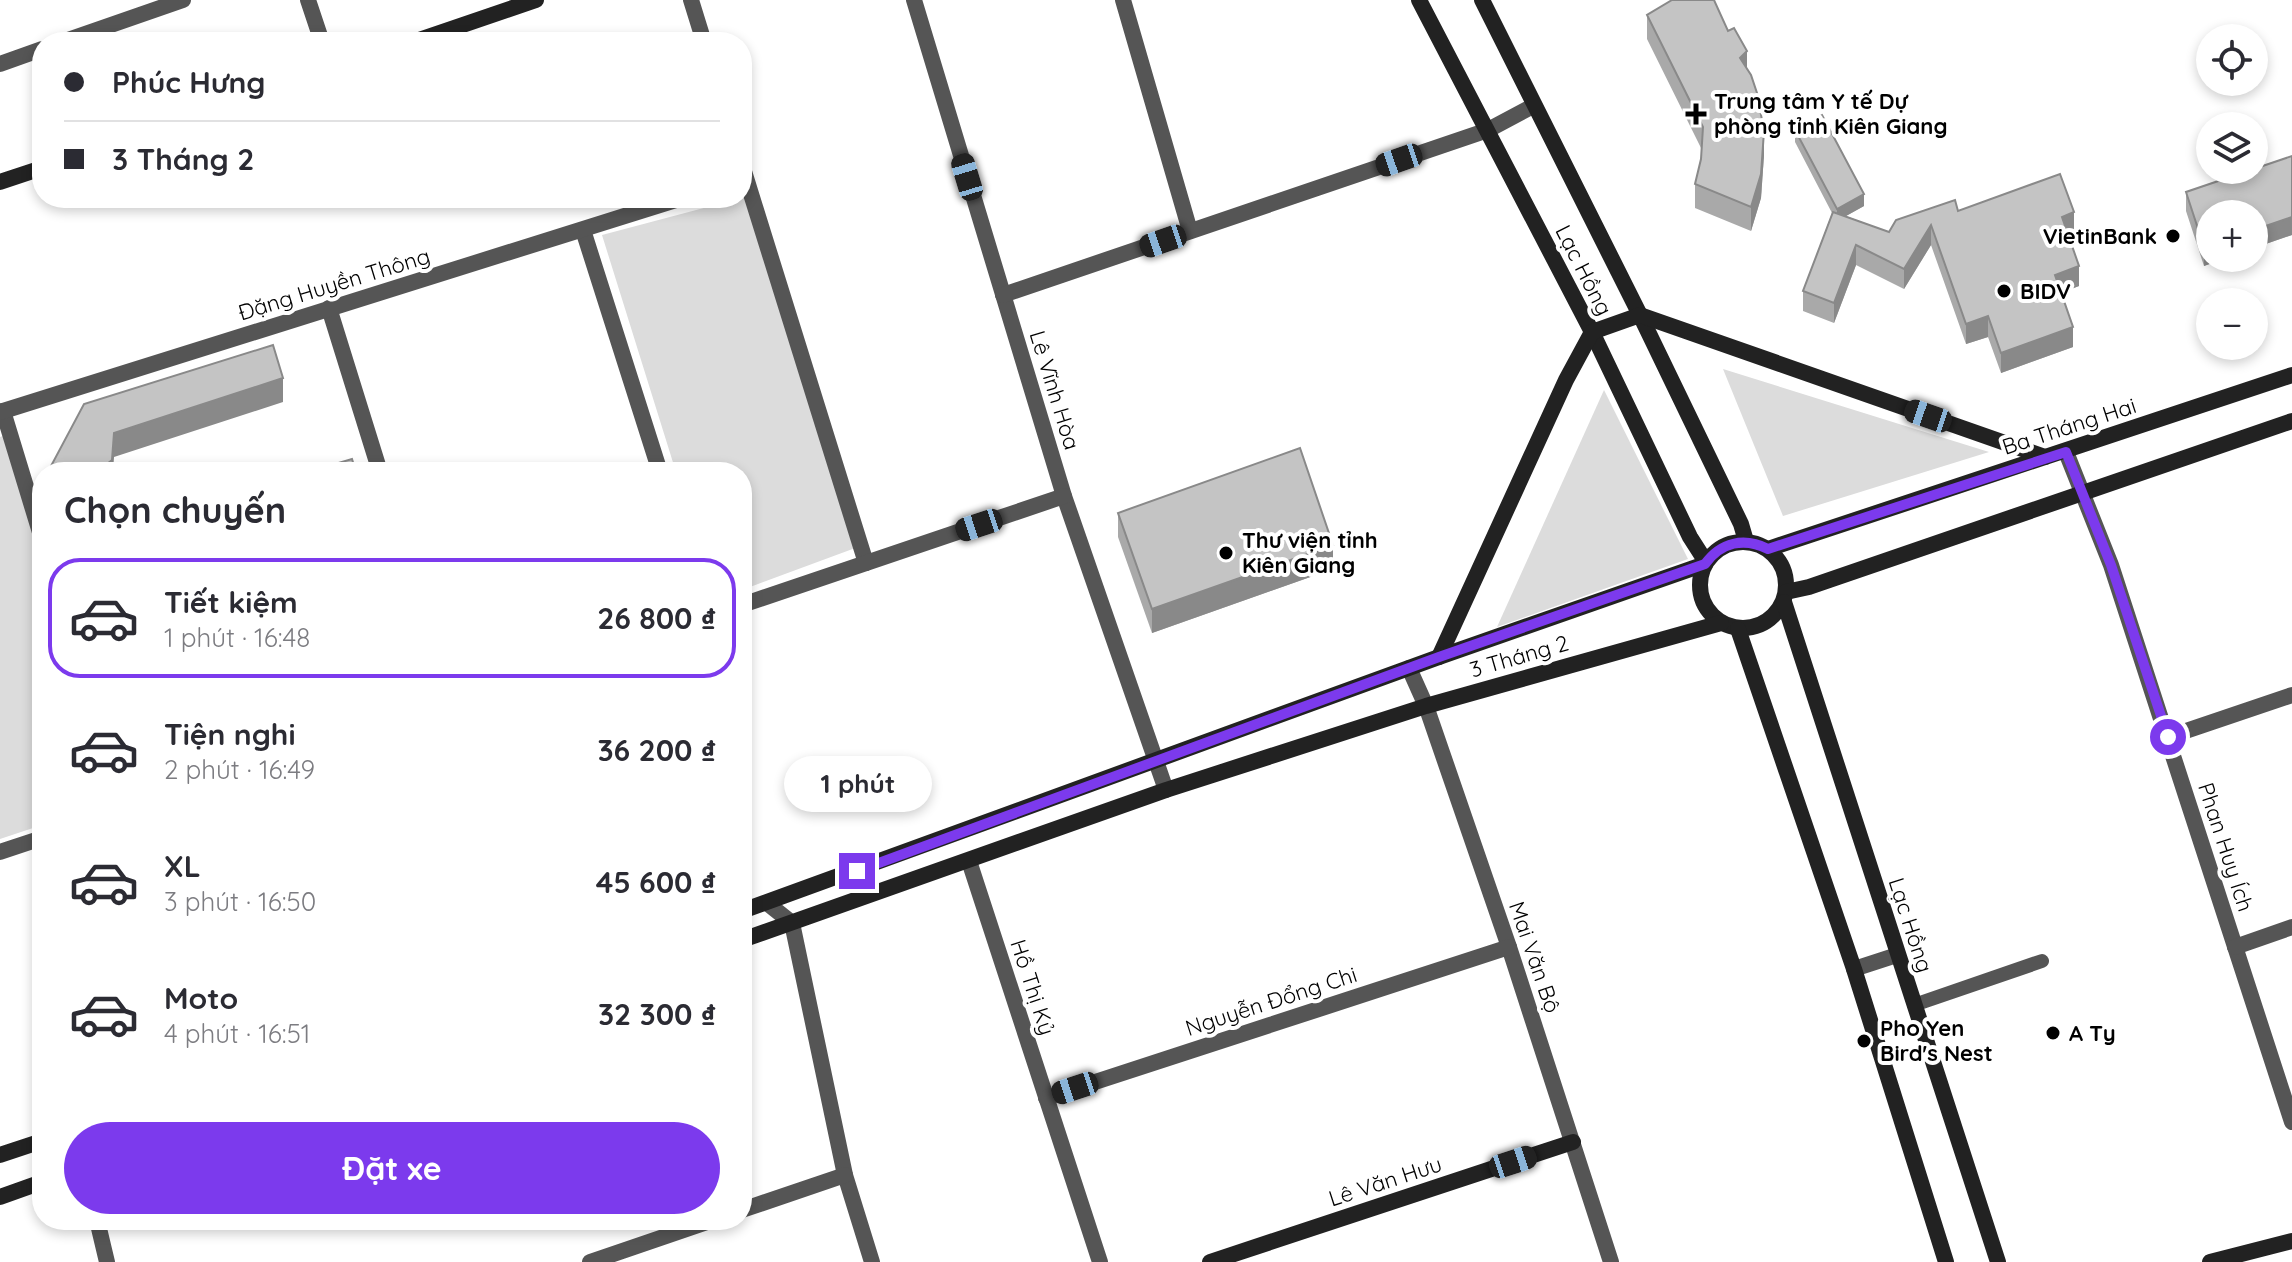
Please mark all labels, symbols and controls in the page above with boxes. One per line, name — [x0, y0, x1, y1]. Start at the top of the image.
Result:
map controls — [2196, 24, 2268, 360]
button: locate — [2196, 24, 2268, 96]
text: Phúc Hưng — [112, 63, 265, 101]
place label: Trung tâm Y tế Dự phòng tỉnh Kiên Giang — [1714, 87, 1947, 140]
marker: Trung tâm Y tế Dự phòng tỉnh Kiên Giang — [1685, 103, 1707, 125]
button: layers — [2196, 112, 2268, 184]
text: 3 Tháng 2 — [112, 140, 254, 178]
car — [1372, 141, 1426, 179]
car — [949, 151, 985, 203]
button: + — [2196, 200, 2268, 272]
street label: Lạc Hồng — [1549, 220, 1619, 320]
car — [1136, 222, 1190, 260]
place label: VietinBank — [2043, 222, 2157, 250]
marker: VietinBank — [2164, 227, 2182, 245]
street label: Đặng Huyền Thông — [235, 242, 433, 326]
place label: BIDV — [2020, 277, 2071, 305]
marker: BIDV — [1995, 282, 2013, 300]
button: − — [2196, 288, 2268, 360]
street label: Lê Vĩnh Hòa — [1024, 327, 1086, 453]
street label: Ba Tháng Hai — [1999, 391, 2139, 461]
car — [1901, 397, 1955, 435]
text: Chọn chuyến — [64, 487, 286, 532]
car — [952, 506, 1006, 544]
place label: Thư viện tỉnh Kiên Giang — [1242, 526, 1378, 579]
marker: Thư viện tỉnh Kiên Giang — [1217, 544, 1235, 562]
icon: car — [68, 582, 140, 654]
text: Tiết kiệm — [164, 583, 298, 621]
text: 26 800 ₫ — [597, 599, 716, 637]
text: 1 phút · 16:48 — [164, 621, 310, 654]
street label: 3 Tháng 2 — [1466, 629, 1572, 683]
icon: car — [68, 714, 140, 786]
text: Tiện nghi — [164, 715, 296, 753]
route start — [2150, 719, 2186, 755]
text: 36 200 ₫ — [598, 731, 716, 769]
text: 2 phút · 16:49 — [164, 753, 315, 786]
callout: 1 phút — [783, 755, 931, 811]
text: 1 phút — [821, 767, 895, 800]
street label: Phan Huy Ích — [2192, 779, 2260, 915]
icon: car — [68, 846, 140, 918]
text: XL — [164, 847, 201, 885]
route end — [839, 853, 875, 889]
text: 45 600 ₫ — [596, 863, 716, 901]
street label: Lạc Hồng — [1883, 874, 1939, 976]
text: 3 phút · 16:50 — [164, 885, 316, 918]
street label: Mai Văn Bộ — [1503, 897, 1567, 1017]
street label: Hồ Thị Kỷ — [1004, 936, 1062, 1038]
street label: Nguyễn Đổng Chi — [1182, 960, 1360, 1042]
icon: car — [68, 978, 140, 1050]
text: Moto — [164, 979, 238, 1017]
text: 32 300 ₫ — [598, 995, 716, 1033]
place label: Pho Yen Bird's Nest — [1880, 1014, 1993, 1067]
text: 4 phút · 16:51 — [164, 1017, 310, 1050]
place label: A Ty — [2069, 1019, 2116, 1047]
marker: A Ty — [2044, 1024, 2062, 1042]
marker: Pho Yen Bird's Nest — [1855, 1032, 1873, 1050]
car — [1048, 1069, 1102, 1107]
button: Đặt xe — [64, 1122, 720, 1214]
car — [1486, 1143, 1540, 1181]
street label: Lê Văn Hưu — [1325, 1150, 1445, 1212]

